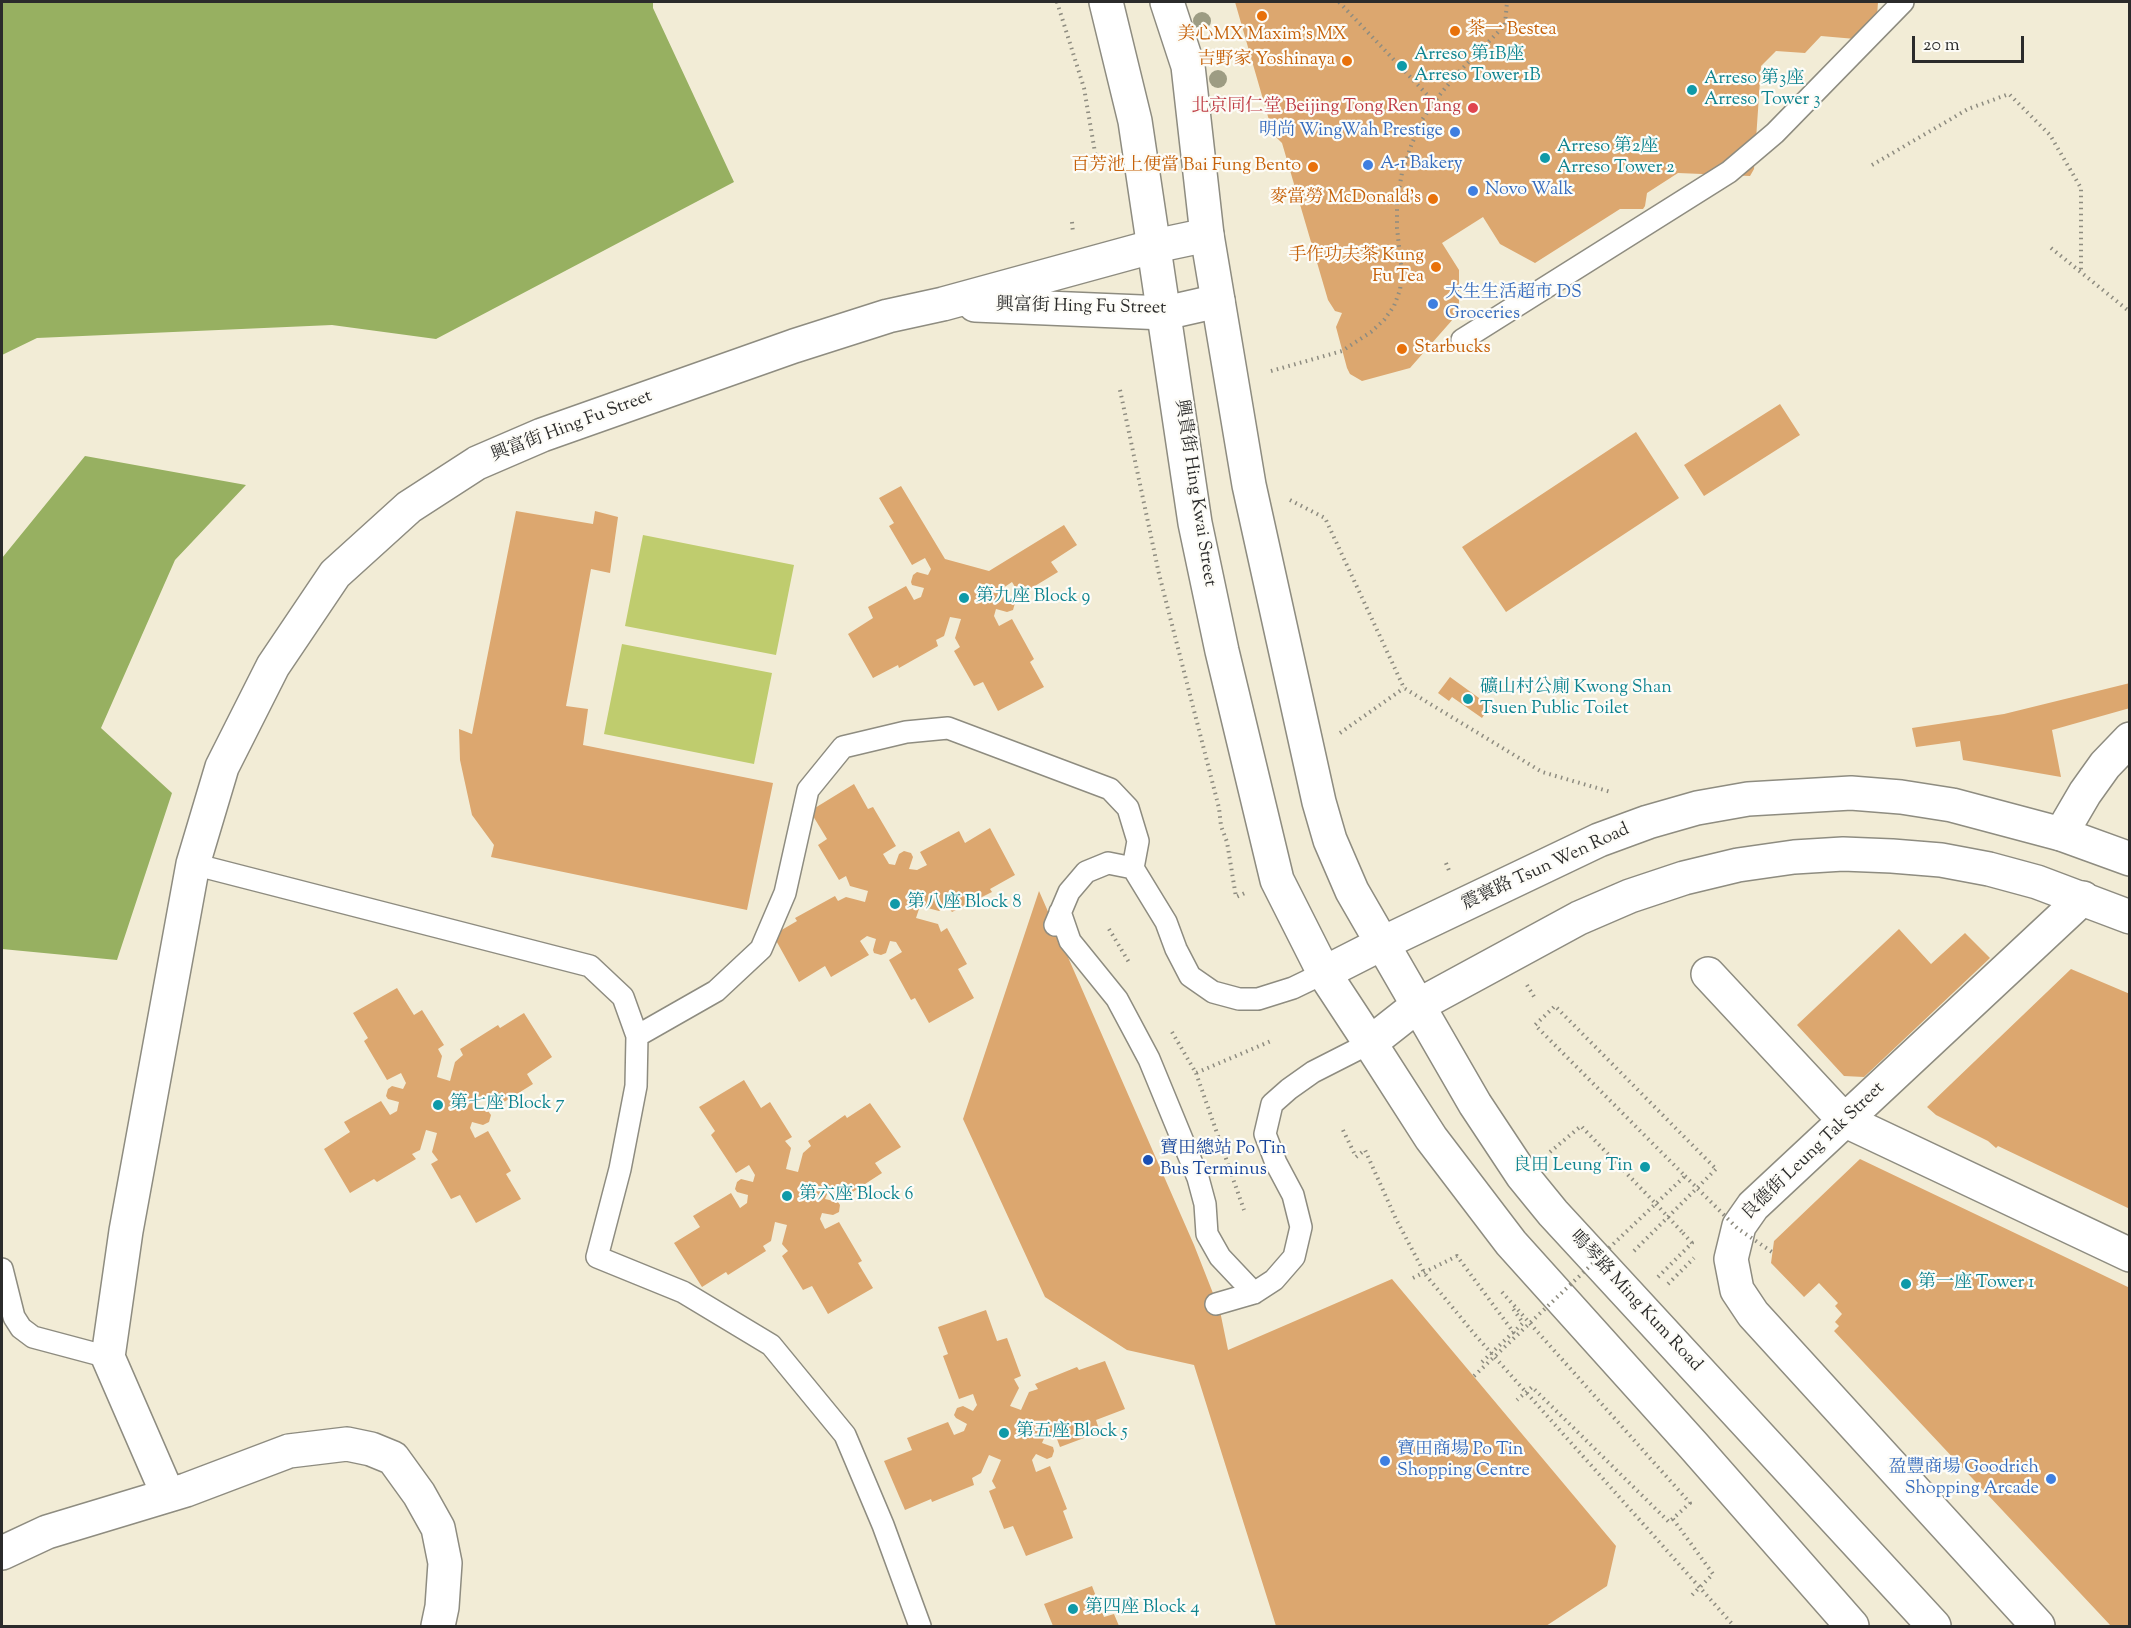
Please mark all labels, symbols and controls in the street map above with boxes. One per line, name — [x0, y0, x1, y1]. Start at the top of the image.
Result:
marker: 美心MX Maxim's MX — [1255, 9, 1269, 23]
place label: 茶一 Bestea — [1467, 20, 1556, 42]
marker: 茶一 Bestea — [1448, 24, 1462, 38]
scale bar — [1915, 24, 2028, 62]
place label: 美心MX Maxim's MX — [1177, 25, 1347, 47]
text: 20 m — [1923, 33, 1960, 59]
place label: Arreso 第1B座 Arreso Tower 1B — [1414, 45, 1541, 88]
place label: 吉野家 Yoshinaya — [1198, 50, 1335, 72]
marker: 吉野家 Yoshinaya — [1340, 54, 1354, 68]
marker: Arreso 第1B座 Arreso Tower 1B — [1395, 59, 1409, 73]
place label: Arreso 第3座 Arreso Tower 3 — [1704, 69, 1820, 112]
marker: Arreso 第3座 Arreso Tower 3 — [1685, 83, 1699, 97]
place label: 北京同仁堂 Beijing Tong Ren Tang — [1191, 97, 1461, 119]
marker: 北京同仁堂 Beijing Tong Ren Tang — [1466, 101, 1480, 115]
place label: 明尚 WingWah Prestige — [1259, 121, 1443, 143]
marker: 明尚 WingWah Prestige — [1448, 125, 1462, 139]
place label: Arreso 第2座 Arreso Tower 2 — [1557, 137, 1675, 180]
marker: Arreso 第2座 Arreso Tower 2 — [1538, 151, 1552, 165]
place label: A-1 Bakery — [1380, 154, 1463, 176]
place label: 百芳池上便當 Bai Fung Bento — [1071, 156, 1301, 178]
marker: A-1 Bakery — [1361, 158, 1375, 172]
marker: 百芳池上便當 Bai Fung Bento — [1306, 160, 1320, 174]
place label: Novo Walk — [1485, 180, 1573, 202]
marker: Novo Walk — [1466, 184, 1480, 198]
place label: 麥當勞 McDonald's — [1270, 188, 1421, 210]
marker: 麥當勞 McDonald's — [1426, 192, 1440, 206]
place label: 手作功夫茶 Kung Fu Tea — [1288, 246, 1424, 288]
marker: 手作功夫茶 Kung Fu Tea — [1429, 260, 1443, 274]
place label: 大生生活超市 DS Groceries — [1445, 283, 1582, 326]
street label: 興富街 Hing Fu Street — [996, 296, 1166, 320]
marker: 大生生活超市 DS Groceries — [1426, 297, 1440, 311]
place label: Starbucks — [1414, 338, 1491, 360]
marker: Starbucks — [1395, 342, 1409, 356]
street label: 興富街 Hing Fu Street — [488, 386, 656, 468]
street label: 興貴街 Hing Kwai Street — [1169, 398, 1219, 588]
place label: 第九座 Block 9 — [976, 587, 1090, 609]
marker: 第九座 Block 9 — [957, 591, 971, 605]
place label: 礦山村公廁 Kwong Shan Tsuen Public Toilet — [1480, 678, 1672, 720]
marker: 礦山村公廁 Kwong Shan Tsuen Public Toilet — [1461, 692, 1475, 706]
street label: 震寰路 Tsun Wen Road — [1459, 820, 1633, 916]
place label: 第八座 Block 8 — [907, 893, 1021, 915]
marker: 第八座 Block 8 — [888, 897, 902, 911]
street label: 良德街 Leung Tak Street — [1738, 1078, 1890, 1226]
place label: 第七座 Block 7 — [450, 1094, 564, 1116]
marker: 第七座 Block 7 — [431, 1098, 445, 1112]
place label: 寶田總站 Po Tin Bus Terminus — [1160, 1139, 1286, 1182]
marker: 寶田總站 Po Tin Bus Terminus — [1141, 1153, 1155, 1167]
place label: 良田 Leung Tin — [1513, 1156, 1633, 1178]
marker: 良田 Leung Tin — [1638, 1160, 1652, 1174]
place label: 第六座 Block 6 — [799, 1185, 913, 1207]
marker: 第六座 Block 6 — [780, 1189, 794, 1203]
street label: 鳴琴路 Ming Kum Road — [1564, 1227, 1706, 1377]
place label: 第一座 Tower 1 — [1918, 1273, 2034, 1295]
marker: 第一座 Tower 1 — [1899, 1277, 1913, 1291]
place label: 第五座 Block 5 — [1016, 1422, 1128, 1444]
marker: 第五座 Block 5 — [997, 1426, 1011, 1440]
place label: 寶田商場 Po Tin Shopping Centre — [1397, 1440, 1530, 1482]
marker: 寶田商場 Po Tin Shopping Centre — [1378, 1454, 1392, 1468]
place label: 盈豐商場 Goodrich Shopping Arcade — [1888, 1458, 2039, 1500]
marker: 盈豐商場 Goodrich Shopping Arcade — [2044, 1472, 2058, 1486]
place label: 第四座 Block 4 — [1085, 1598, 1200, 1620]
marker: 第四座 Block 4 — [1066, 1602, 1080, 1616]

